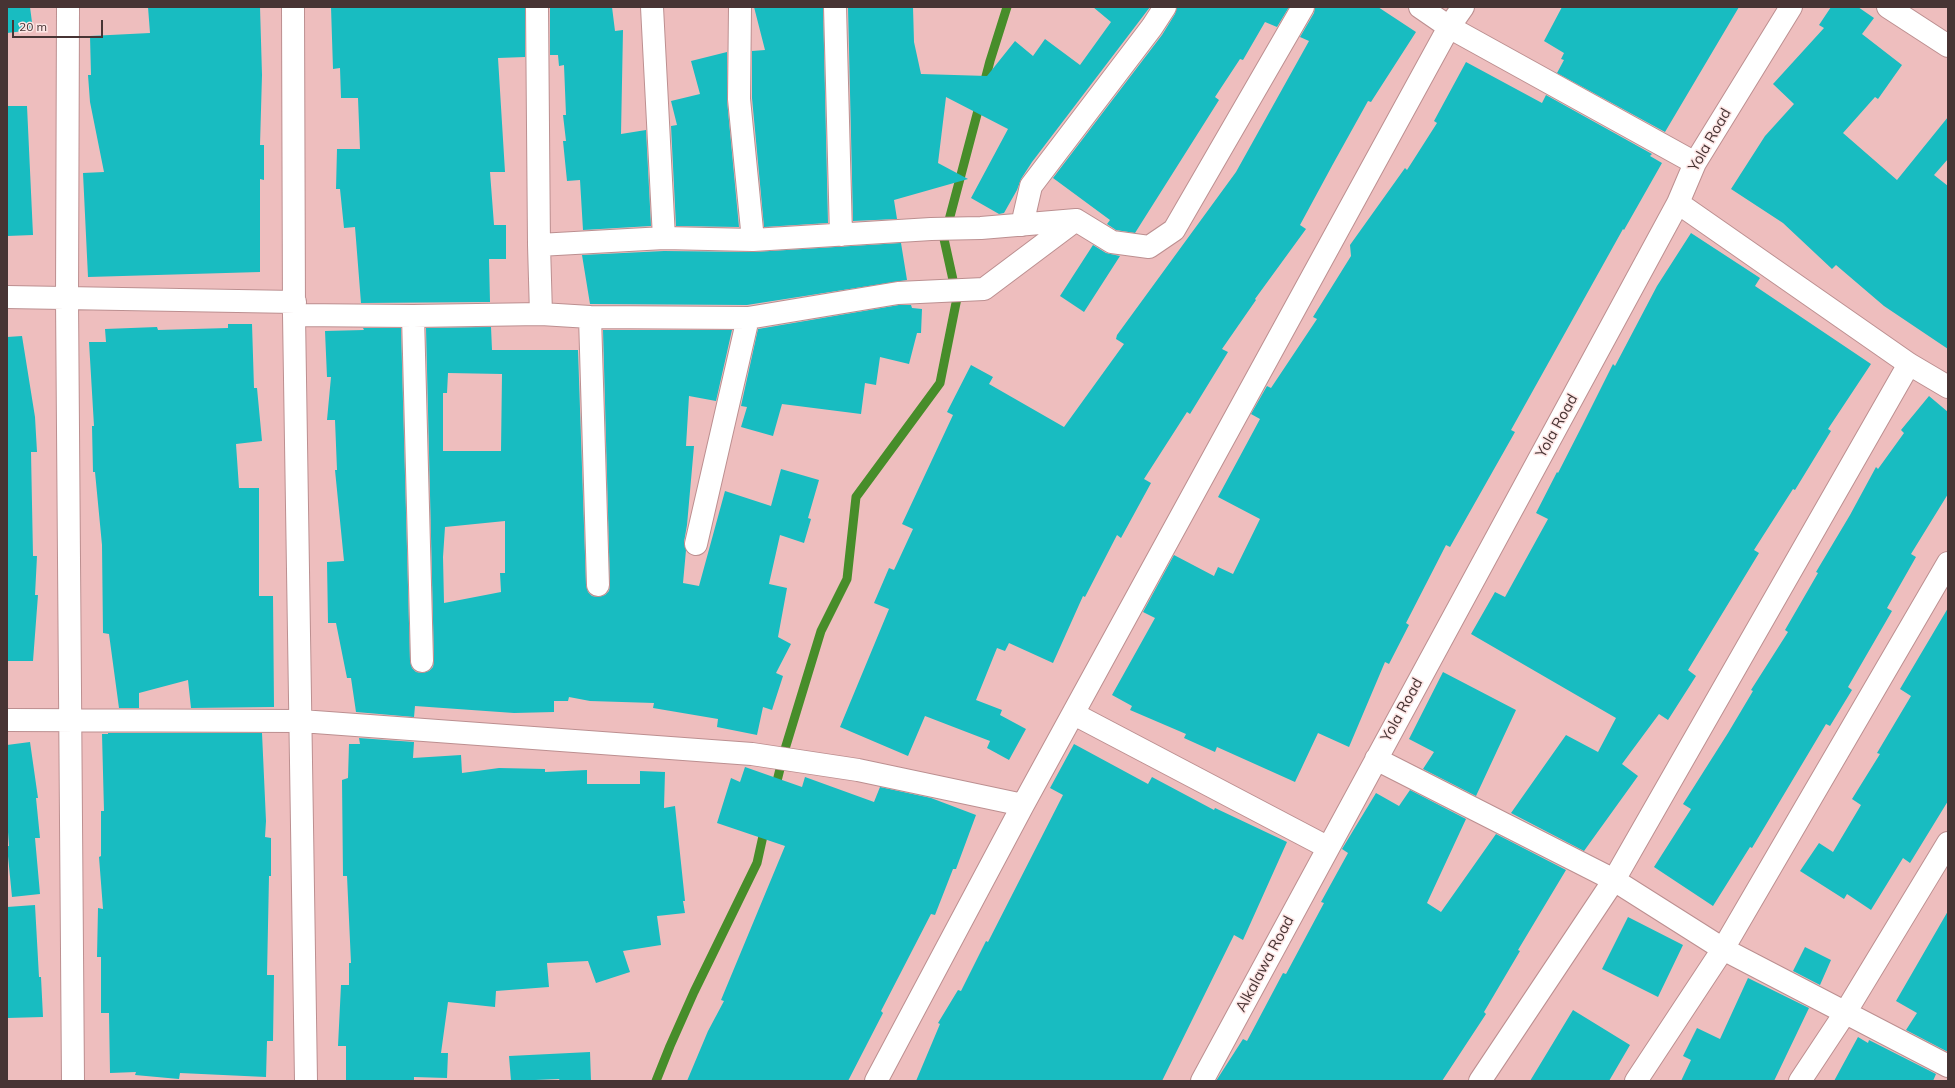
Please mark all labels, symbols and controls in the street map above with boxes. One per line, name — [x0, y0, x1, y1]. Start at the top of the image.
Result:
scale bar — [14, 12, 105, 38]
text: 20 m — [19, 19, 47, 34]
street label: Yola Road — [1685, 105, 1735, 175]
street label: Yola Road — [1532, 391, 1582, 461]
street label: Yola Road — [1377, 675, 1427, 745]
street label: Alkalawa Road — [1232, 913, 1298, 1015]

